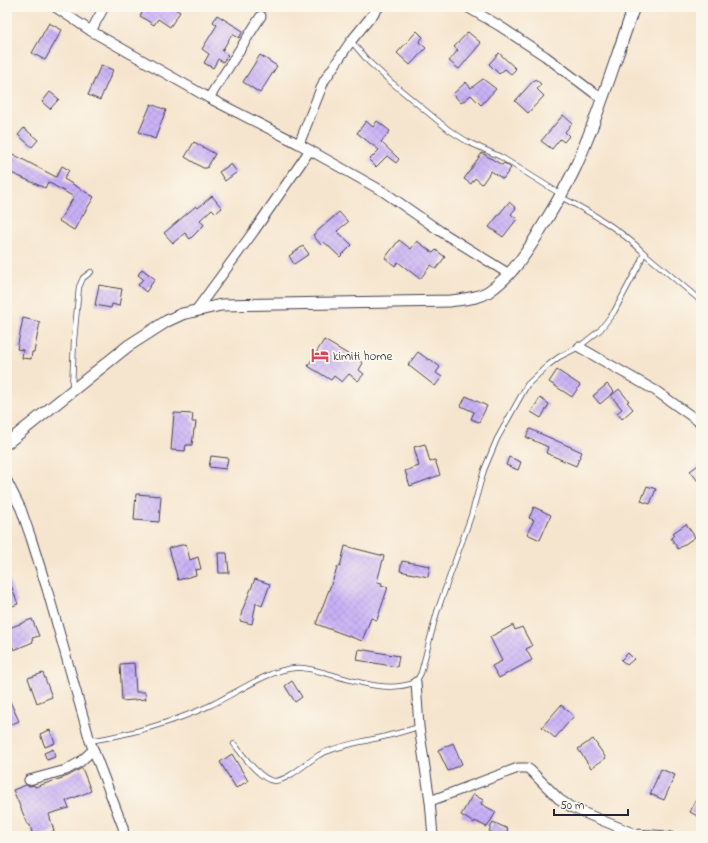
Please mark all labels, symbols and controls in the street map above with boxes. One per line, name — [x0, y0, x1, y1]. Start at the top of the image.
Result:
hotel icon: kimiti home — [310, 345, 330, 365]
place label: kimiti home — [333, 347, 392, 366]
scale bar — [554, 791, 628, 817]
text: 50 m — [560, 797, 584, 815]

